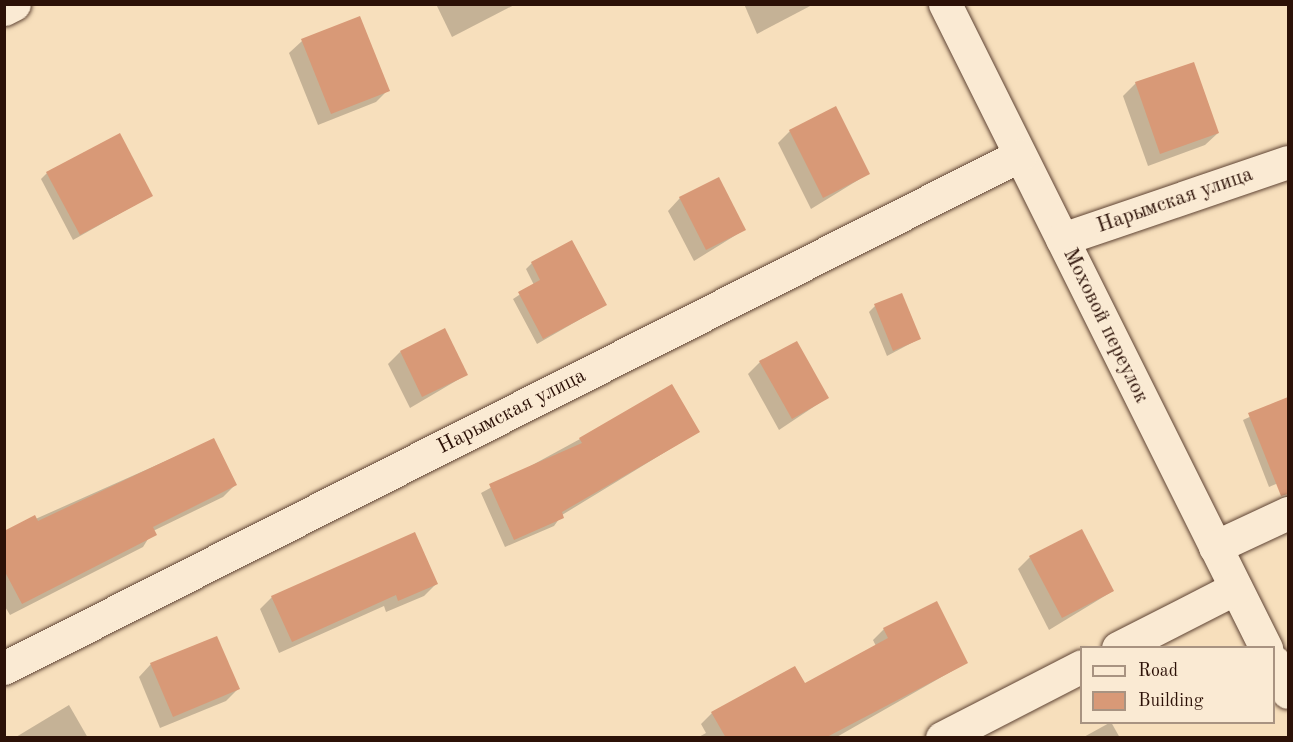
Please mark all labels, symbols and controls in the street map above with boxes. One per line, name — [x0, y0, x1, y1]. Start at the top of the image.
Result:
street label: Нарымская улица — [1094, 163, 1256, 239]
street label: Моховой переулок — [1057, 244, 1153, 408]
street label: Нарымская улица — [434, 364, 590, 460]
legend — [1080, 646, 1275, 724]
text: Road — [1138, 662, 1178, 680]
text: Building — [1138, 692, 1203, 710]

